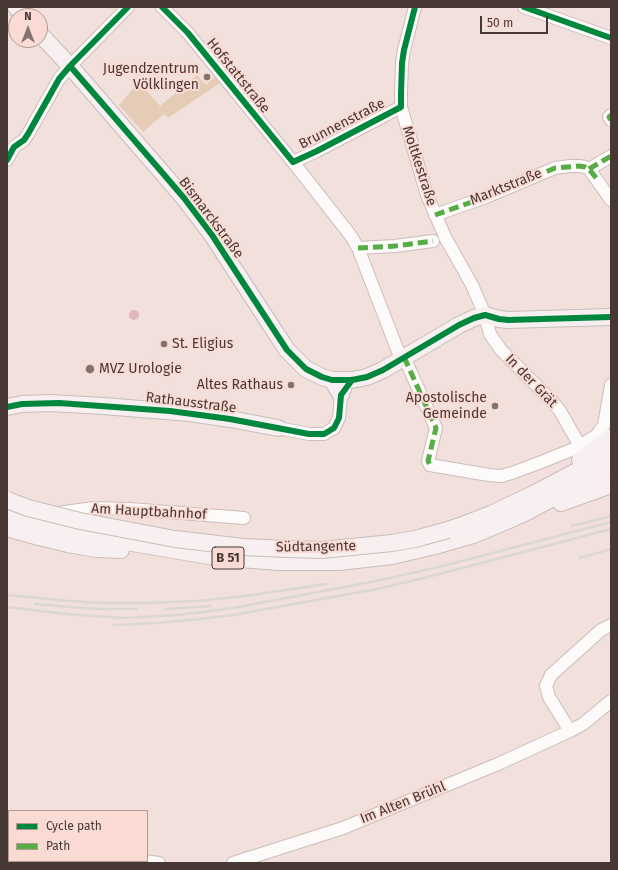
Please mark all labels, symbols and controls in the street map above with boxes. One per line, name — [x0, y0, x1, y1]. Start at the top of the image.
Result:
north arrow — [8, 8, 48, 48]
scale bar — [482, 8, 550, 34]
text: N — [24, 10, 32, 23]
text: 50 m — [487, 16, 513, 30]
street label: Hofstattstraße — [203, 35, 273, 117]
place label: Jugendzentrum Völklingen — [103, 61, 199, 94]
marker: Jugendzentrum Völklingen — [202, 72, 212, 82]
street label: Brunnenstraße — [296, 95, 388, 153]
street label: Moltkestraße — [398, 124, 440, 208]
street label: Marktstraße — [468, 165, 544, 209]
street label: Bismarckstraße — [175, 174, 247, 262]
place label: St. Eligius — [172, 336, 233, 352]
marker: St. Eligius — [159, 339, 169, 349]
street label: In der Grät — [501, 351, 561, 411]
place label: MVZ Urologie — [99, 361, 182, 377]
marker: MVZ Urologie — [84, 363, 96, 375]
place label: Altes Rathaus — [197, 377, 283, 393]
marker: Altes Rathaus — [286, 380, 296, 390]
street label: Rathausstraße — [145, 389, 237, 417]
place label: Apostolische Gemeinde — [406, 390, 487, 422]
marker: Apostolische Gemeinde — [490, 401, 500, 411]
street label: Am Hauptbahnhof — [91, 501, 207, 523]
street label: Südtangente — [276, 538, 356, 556]
road number: B 51 — [212, 547, 244, 569]
street label: Im Alten Brühl — [358, 778, 448, 828]
legend — [8, 810, 148, 862]
text: Cycle path — [46, 819, 102, 833]
text: Path — [46, 839, 70, 853]

